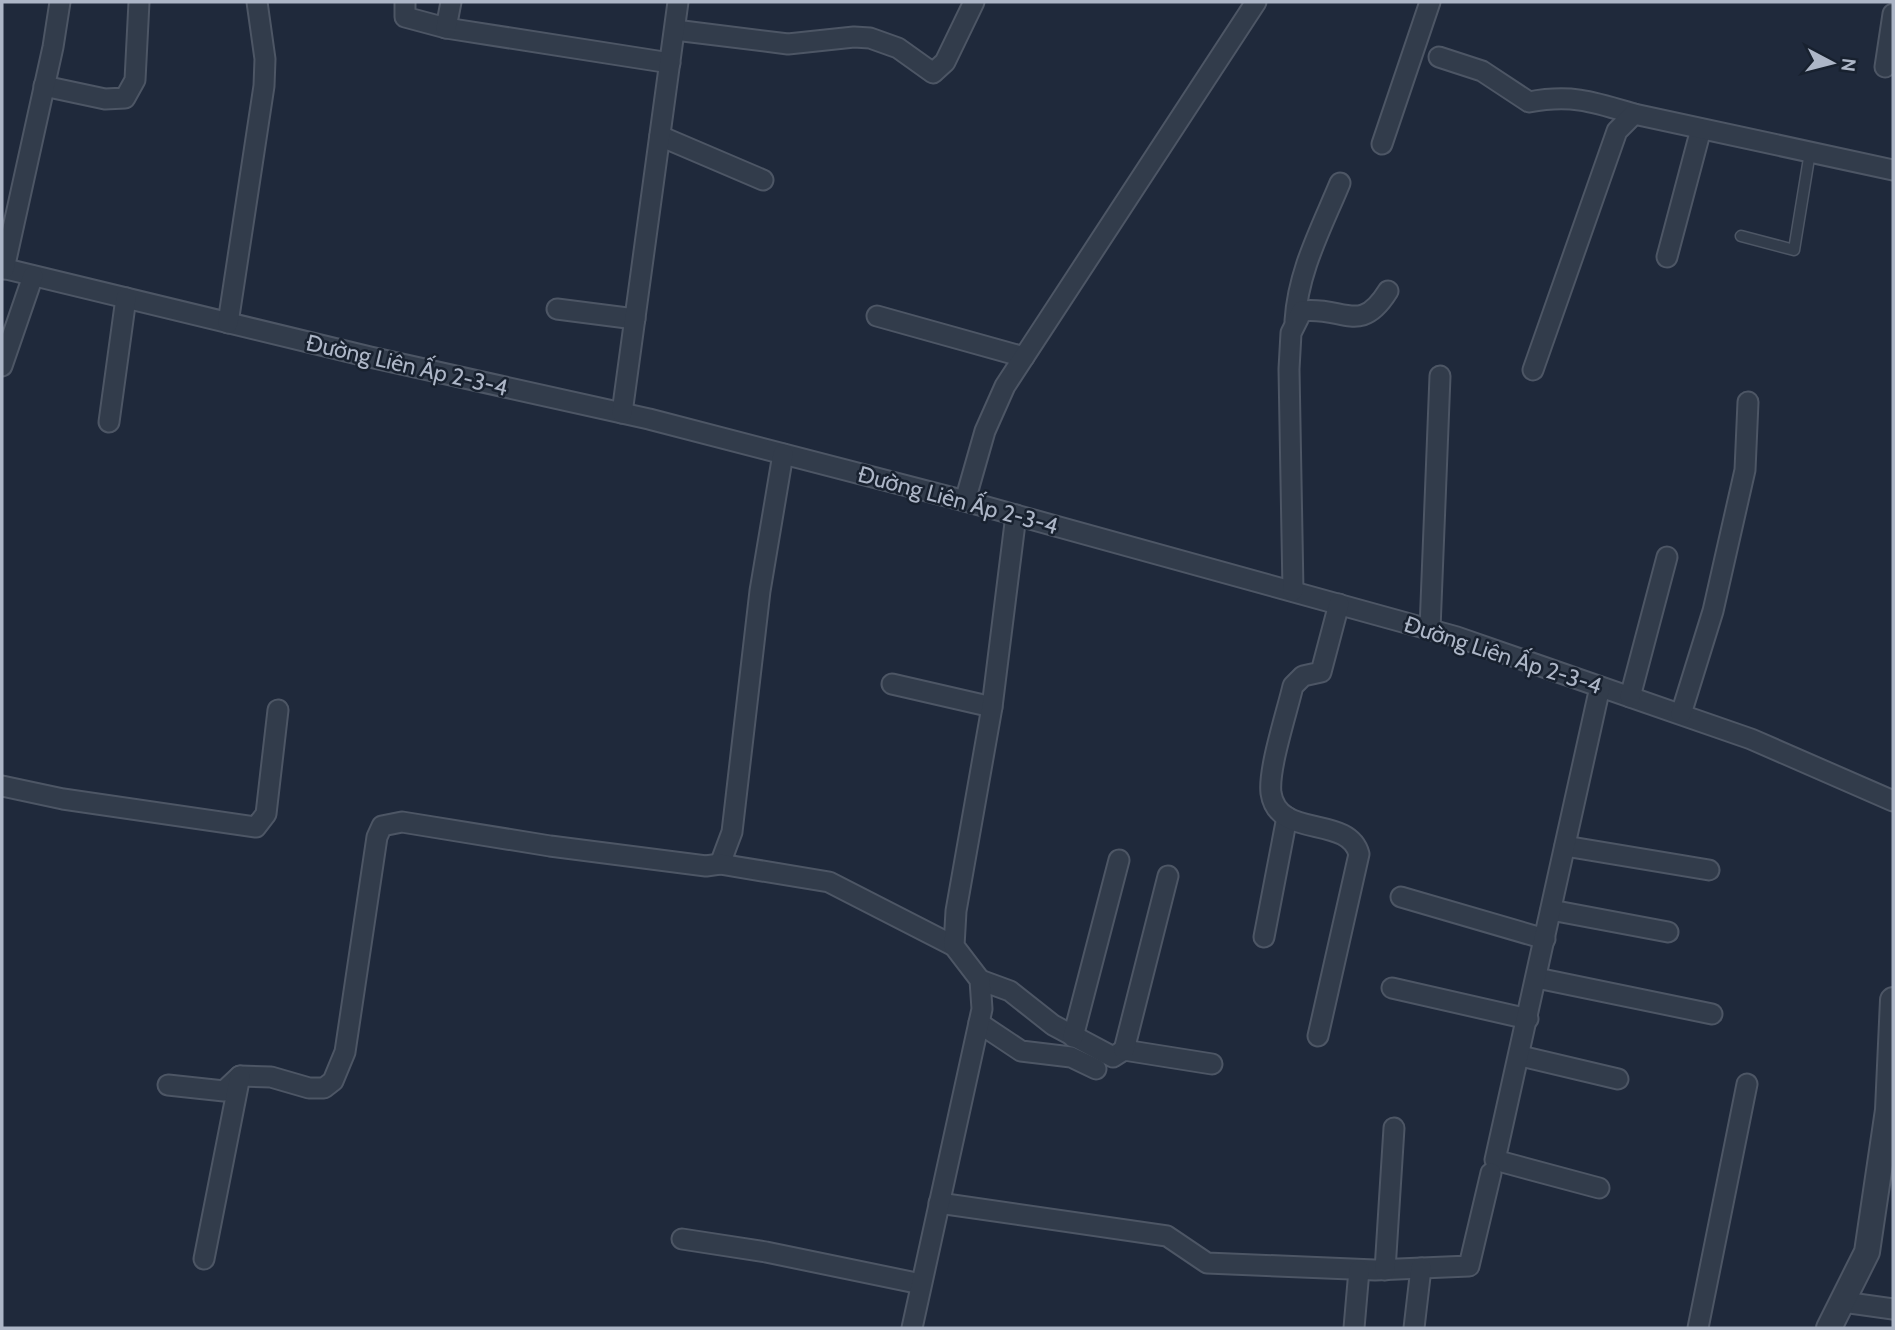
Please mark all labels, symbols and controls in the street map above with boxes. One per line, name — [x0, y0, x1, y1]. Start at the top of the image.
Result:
north arrow — [1797, 28, 1867, 98]
text: N — [1836, 57, 1861, 73]
street label: Đường Liên Ấp 2-3-4 — [303, 325, 511, 402]
street label: Đường Liên Ấp 2-3-4 — [855, 457, 1062, 540]
street label: Đường Liên Ấp 2-3-4 — [1401, 607, 1606, 700]

